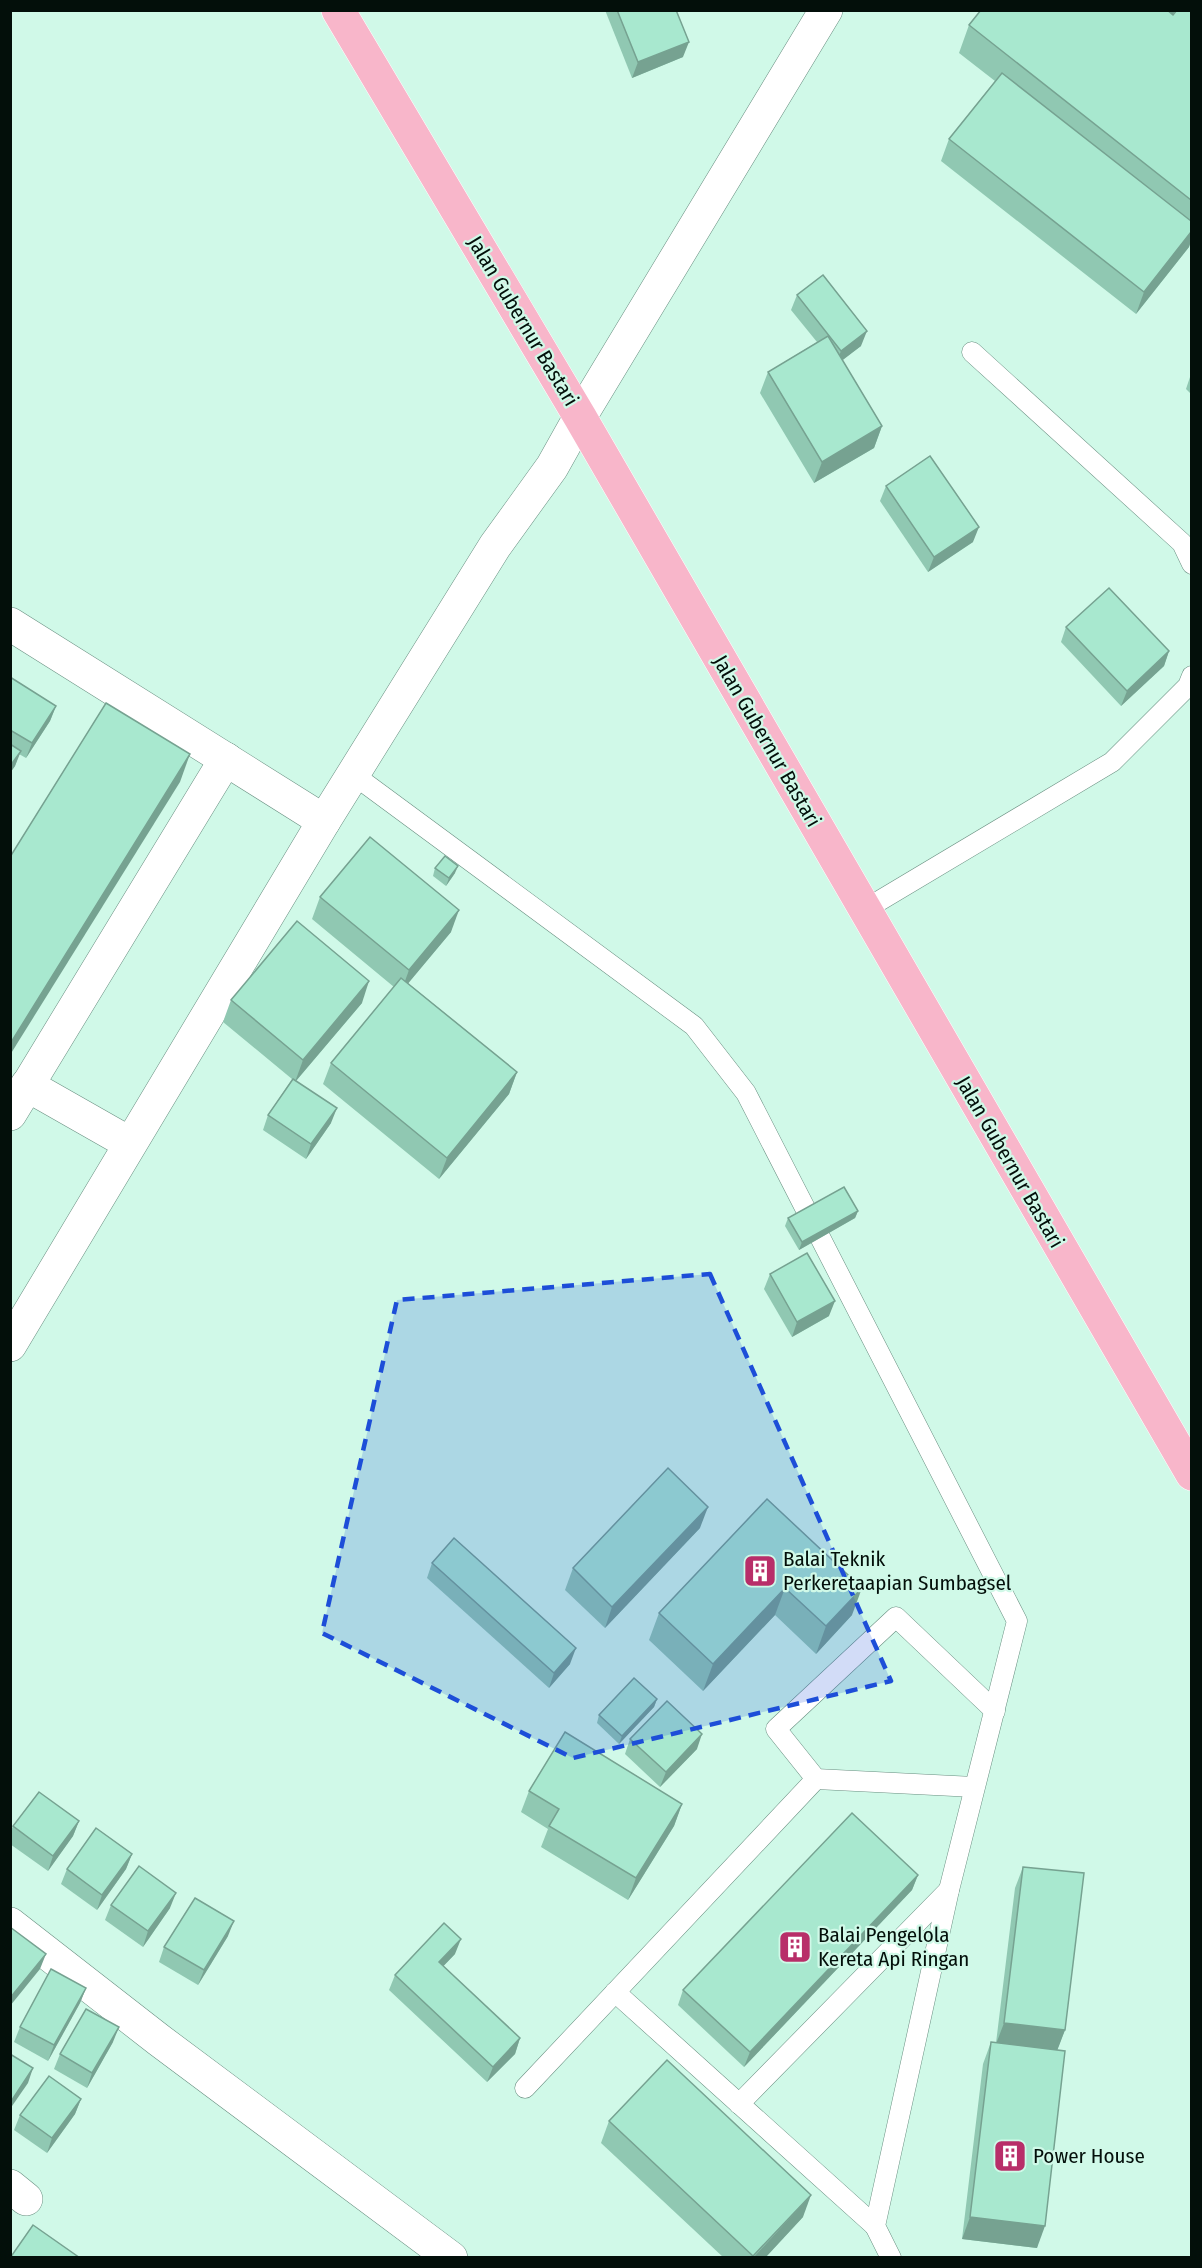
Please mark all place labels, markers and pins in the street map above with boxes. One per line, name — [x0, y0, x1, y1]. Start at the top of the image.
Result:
place label: Balai Teknik Perkeretaapian Sumbagsel — [783, 1546, 1012, 1596]
building icon: Balai Teknik Perkeretaapian Sumbagsel — [742, 1553, 778, 1589]
place label: Balai Pengelola Kereta Api Ringan — [818, 1922, 969, 1972]
building icon: Balai Pengelola Kereta Api Ringan — [777, 1929, 813, 1965]
building icon: Power House — [992, 2138, 1028, 2174]
place label: Power House — [1033, 2143, 1145, 2169]

